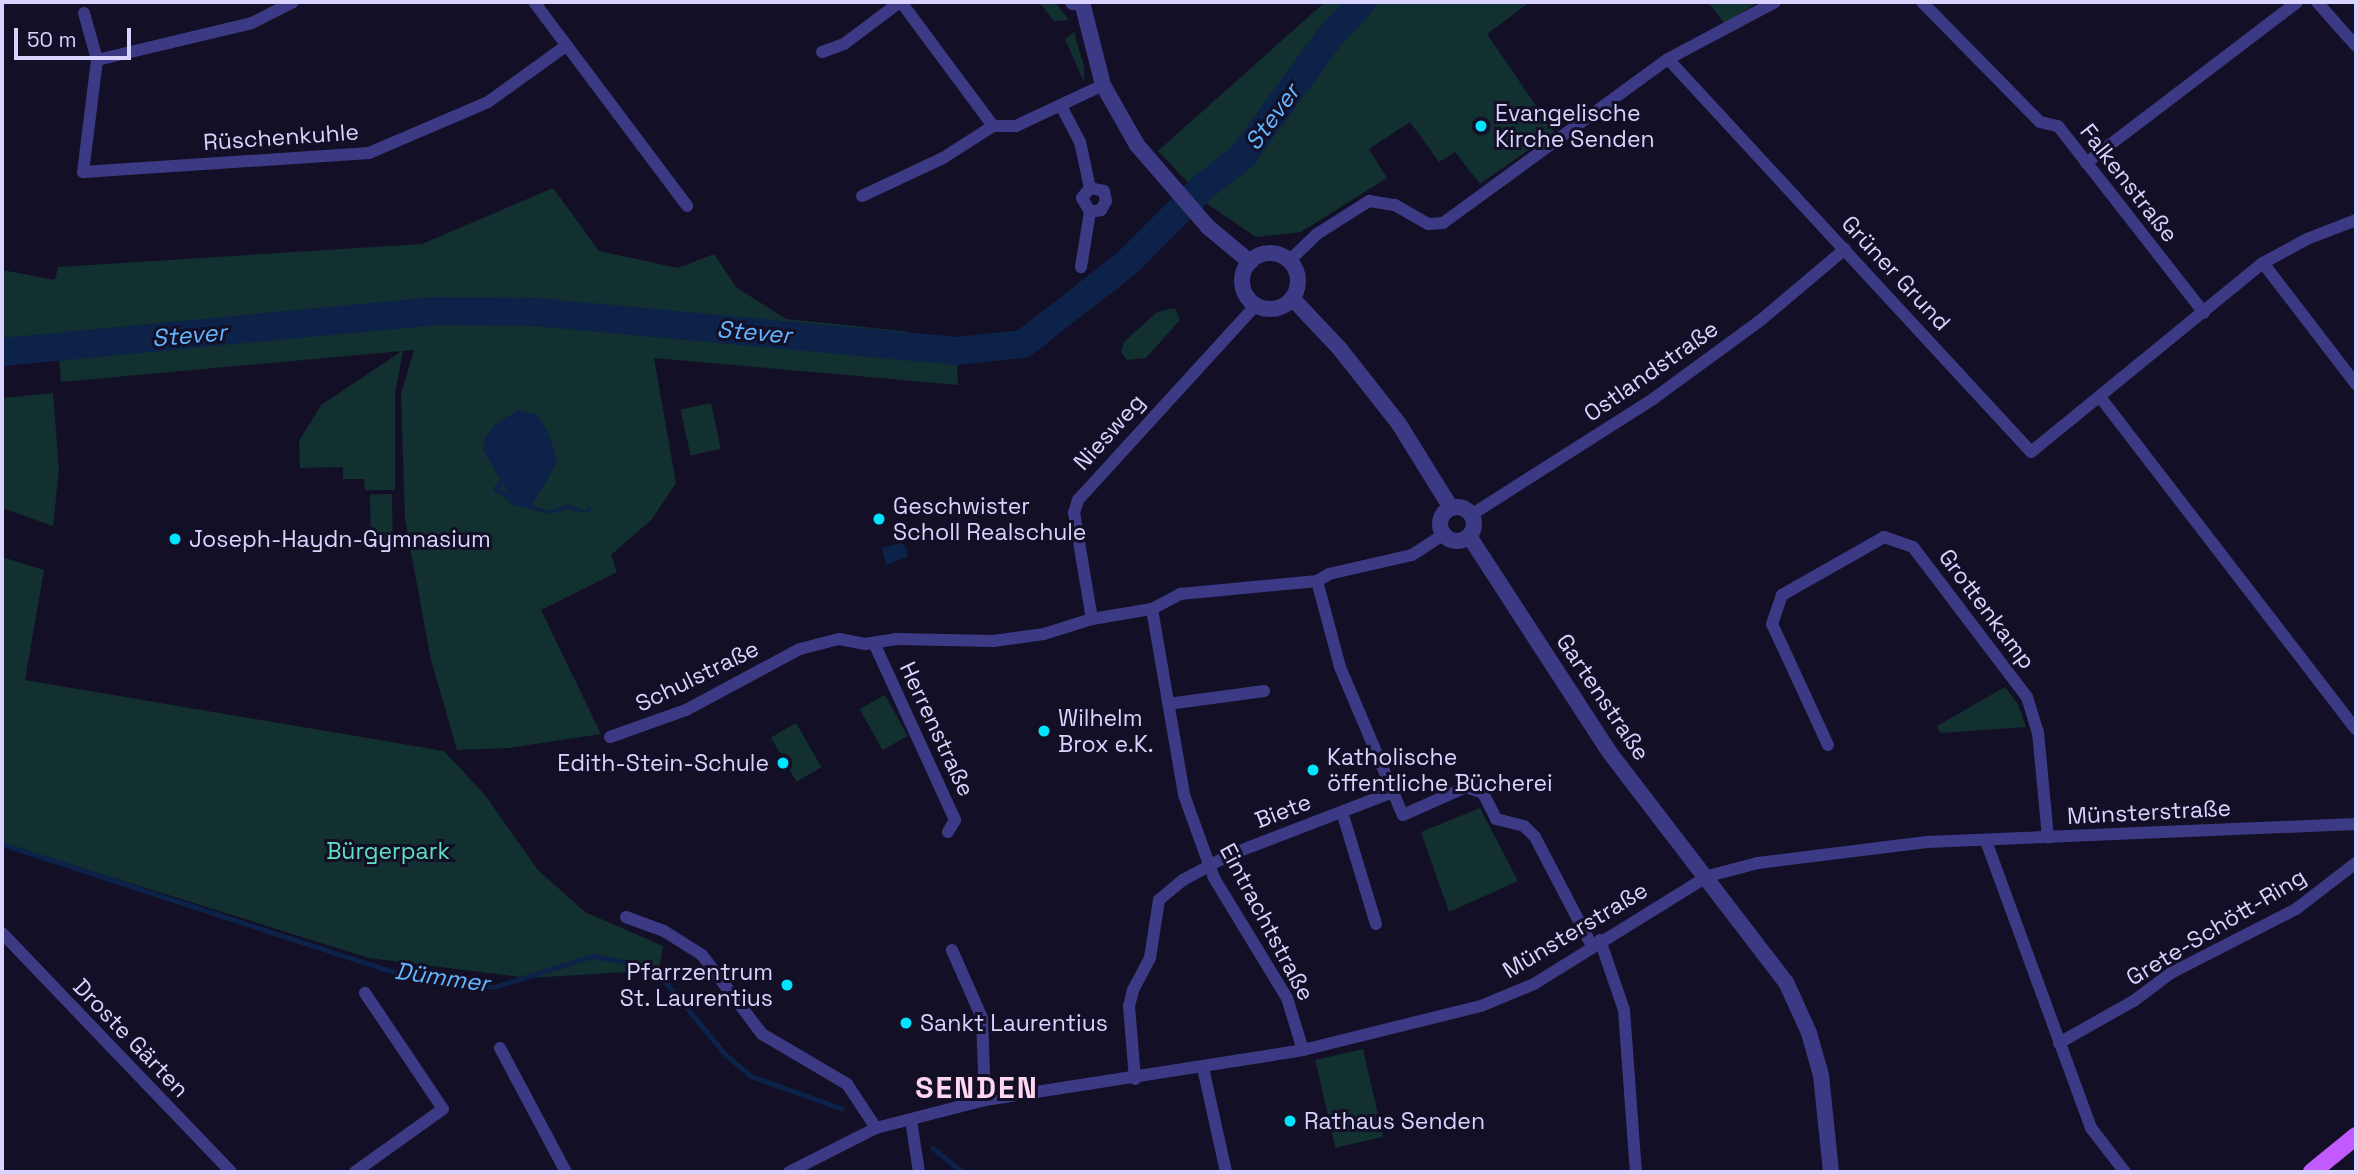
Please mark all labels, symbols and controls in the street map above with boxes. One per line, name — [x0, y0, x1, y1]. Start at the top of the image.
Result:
scale bar — [18, 14, 135, 58]
text: 50 m — [27, 26, 77, 53]
water label: Stever — [1238, 78, 1306, 156]
place label: Evangelische Kirche Senden — [1495, 99, 1655, 153]
street label: Rüschenkuhle — [202, 118, 360, 156]
marker: Evangelische Kirche Senden — [1473, 118, 1489, 134]
street label: Falkenstraße — [2074, 118, 2184, 248]
street label: Grüner Grund — [1836, 210, 1956, 336]
water label: Stever — [716, 314, 792, 350]
street label: Ostlandstraße — [1579, 314, 1723, 428]
water label: Stever — [151, 317, 227, 353]
street label: Niesweg — [1068, 388, 1150, 476]
place label: Geschwister Scholl Realschule — [893, 492, 1086, 546]
marker: Geschwister Scholl Realschule — [871, 511, 887, 527]
place label: Joseph-Haydn-Gymnasium — [189, 525, 491, 553]
marker: Joseph-Haydn-Gymnasium — [167, 531, 183, 547]
street label: Grottenkamp — [1933, 543, 2041, 675]
street label: Gartenstraße — [1550, 628, 1656, 766]
street label: Schulstraße — [631, 634, 763, 718]
street label: Herrenstraße — [894, 657, 980, 801]
place label: Wilhelm Brox e.K. — [1058, 704, 1154, 758]
marker: Wilhelm Brox e.K. — [1036, 723, 1052, 739]
place label: Katholische öffentliche Bücherei — [1327, 743, 1553, 797]
place label: Edith-Stein-Schule — [557, 749, 769, 777]
marker: Edith-Stein-Schule — [775, 755, 791, 771]
marker: Katholische öffentliche Bücherei — [1305, 762, 1321, 778]
street label: Biete — [1251, 788, 1315, 834]
street label: Münsterstraße — [2066, 794, 2232, 830]
park label: Bürgerpark — [326, 837, 450, 865]
street label: Eintrachtstraße — [1214, 839, 1320, 1005]
street label: Grete-Schött-Ring — [2121, 863, 2311, 991]
street label: Münsterstraße — [1498, 876, 1652, 984]
water label: Dümmer — [393, 956, 491, 998]
place label: Pfarrzentrum St. Laurentius — [619, 958, 773, 1012]
street label: Droste Gärten — [68, 973, 194, 1103]
marker: Pfarrzentrum St. Laurentius — [779, 977, 795, 993]
place label: Sankt Laurentius — [920, 1009, 1108, 1037]
marker: Sankt Laurentius — [898, 1015, 914, 1031]
district label: SENDEN — [916, 1070, 1038, 1106]
place label: Rathaus Senden — [1304, 1107, 1485, 1135]
marker: Rathaus Senden — [1282, 1113, 1298, 1129]

